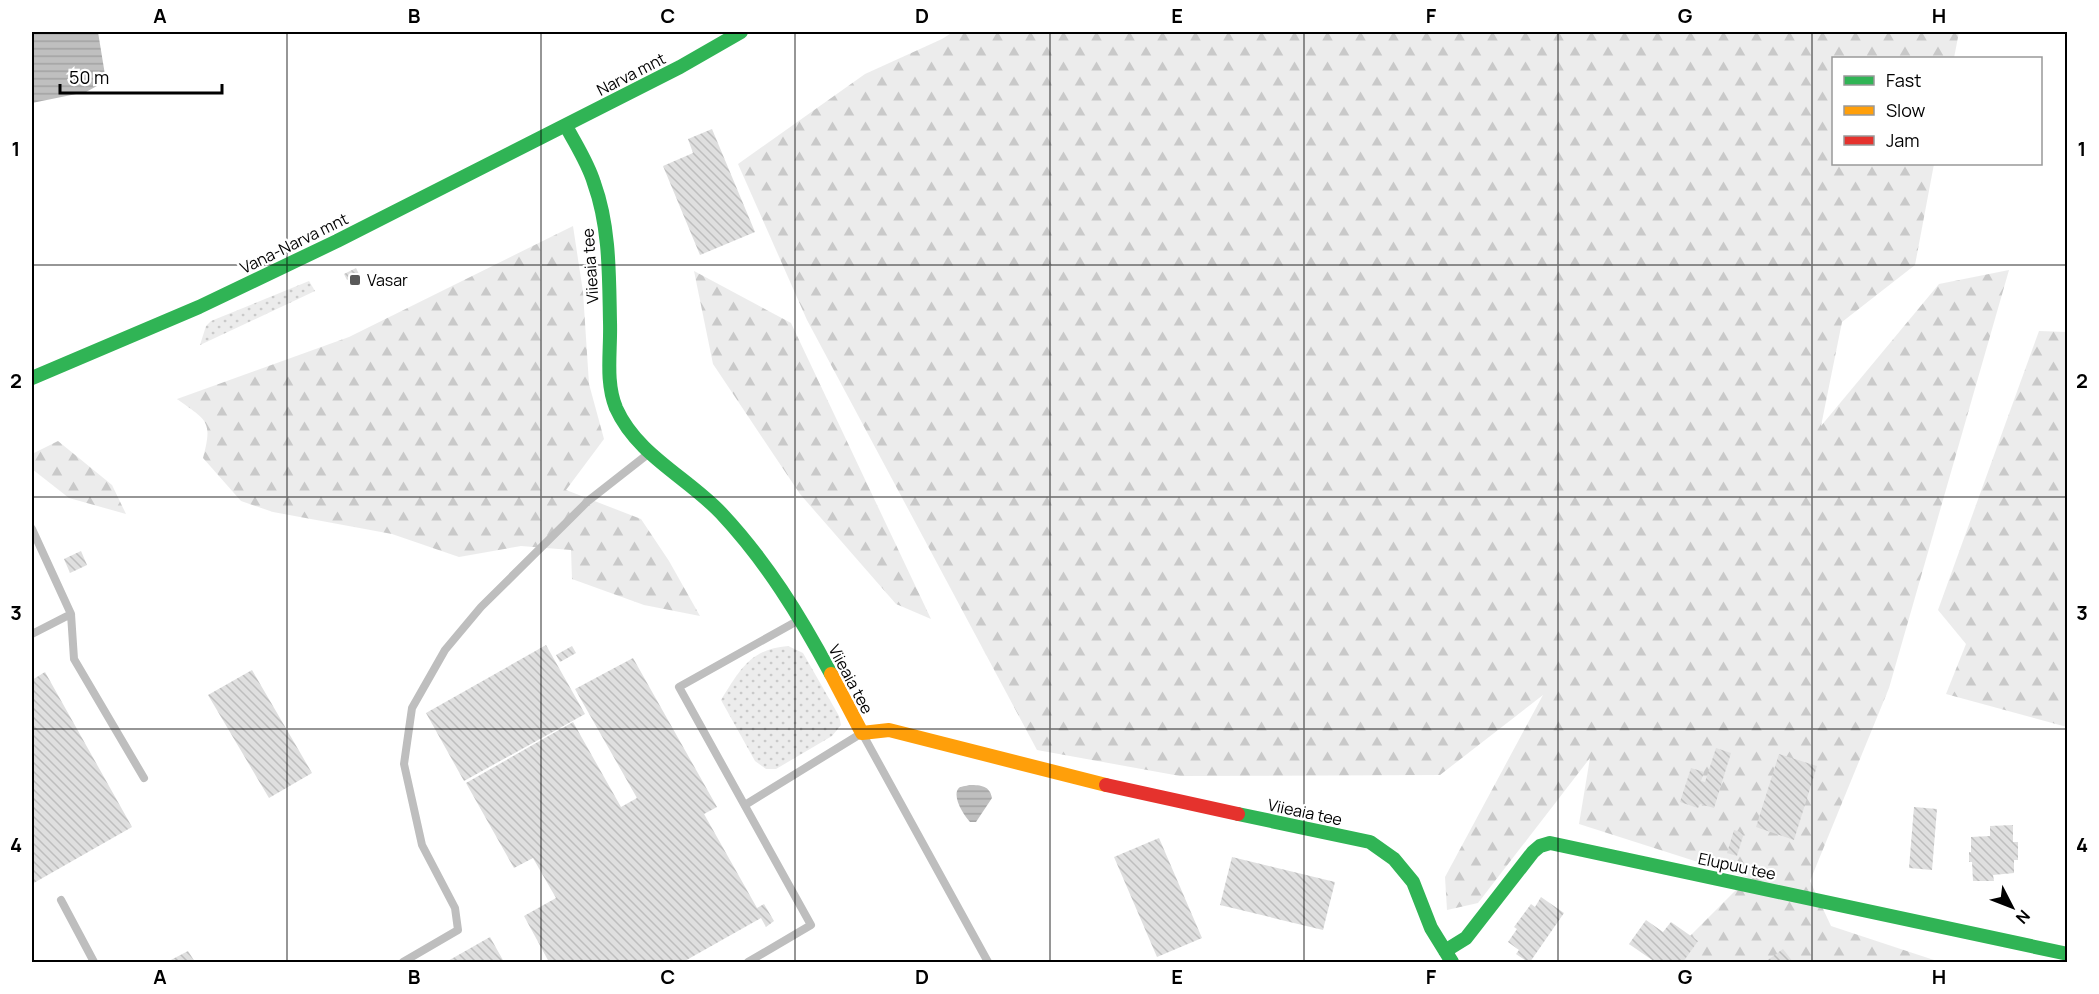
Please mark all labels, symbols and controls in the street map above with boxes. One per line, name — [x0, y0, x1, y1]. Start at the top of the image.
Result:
text: A — [153, 2, 167, 29]
text: B — [408, 2, 421, 29]
text: C — [661, 2, 675, 29]
text: D — [915, 2, 929, 29]
text: E — [1171, 2, 1183, 29]
text: F — [1426, 2, 1437, 29]
text: G — [1678, 2, 1693, 29]
text: H — [1932, 2, 1946, 29]
street label: Narva mnt — [593, 47, 669, 101]
scale bar — [60, 57, 222, 95]
legend — [1832, 57, 2042, 165]
text: 50 m — [69, 65, 109, 89]
text: Fast — [1886, 68, 1921, 92]
text: Slow — [1886, 98, 1926, 122]
text: Jam — [1886, 128, 1920, 152]
text: 1 — [12, 135, 20, 162]
text: 1 — [2078, 135, 2086, 162]
street label: Vana-Narva mnt — [236, 207, 352, 279]
street label: Viieaia tee — [576, 228, 604, 304]
place label: Vasar — [367, 269, 408, 291]
marker: Vasar — [348, 273, 362, 287]
text: 2 — [10, 367, 22, 394]
text: 2 — [2076, 367, 2088, 394]
text: 3 — [10, 599, 22, 626]
text: 3 — [2076, 599, 2088, 626]
street label: Viieaia tee — [824, 640, 878, 718]
street label: Viieaia tee — [1266, 793, 1344, 831]
text: 4 — [10, 831, 22, 858]
text: 4 — [2076, 831, 2088, 858]
street label: Elupuu tee — [1696, 847, 1778, 885]
north arrow — [1982, 877, 2042, 937]
text: N — [2011, 905, 2035, 929]
text: A — [153, 963, 167, 990]
text: B — [408, 963, 421, 990]
text: C — [661, 963, 675, 990]
text: D — [915, 963, 929, 990]
text: E — [1171, 963, 1183, 990]
text: F — [1426, 963, 1437, 990]
text: G — [1678, 963, 1693, 990]
text: H — [1932, 963, 1946, 990]

